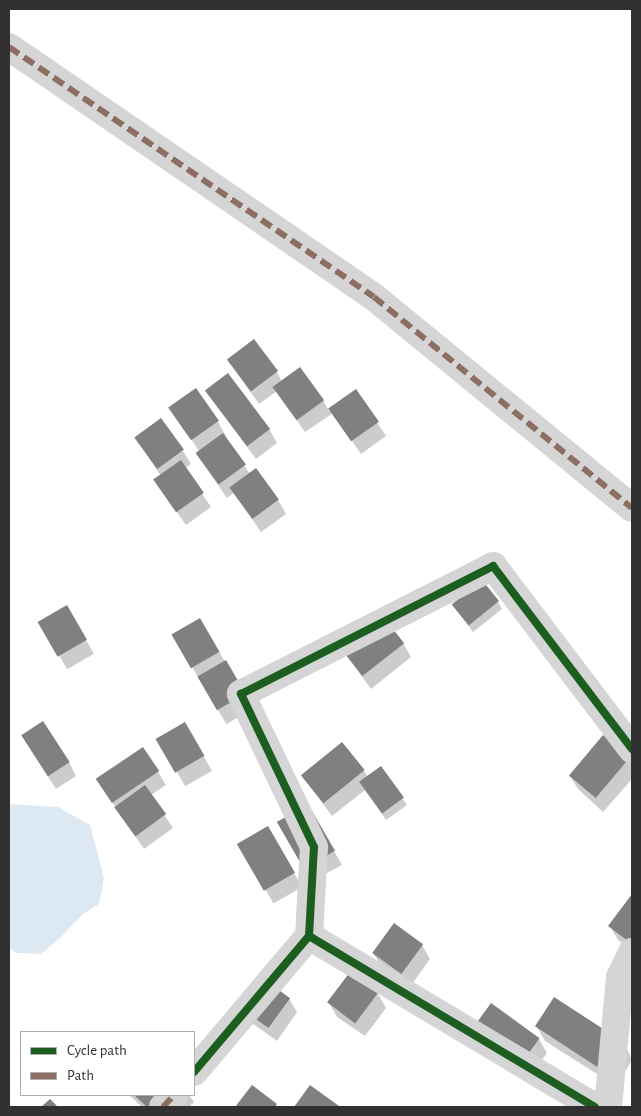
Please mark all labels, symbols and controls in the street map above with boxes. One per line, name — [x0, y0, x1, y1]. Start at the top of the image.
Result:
legend — [20, 1031, 195, 1096]
text: Cycle path — [67, 1043, 127, 1058]
text: Path — [67, 1068, 94, 1083]

